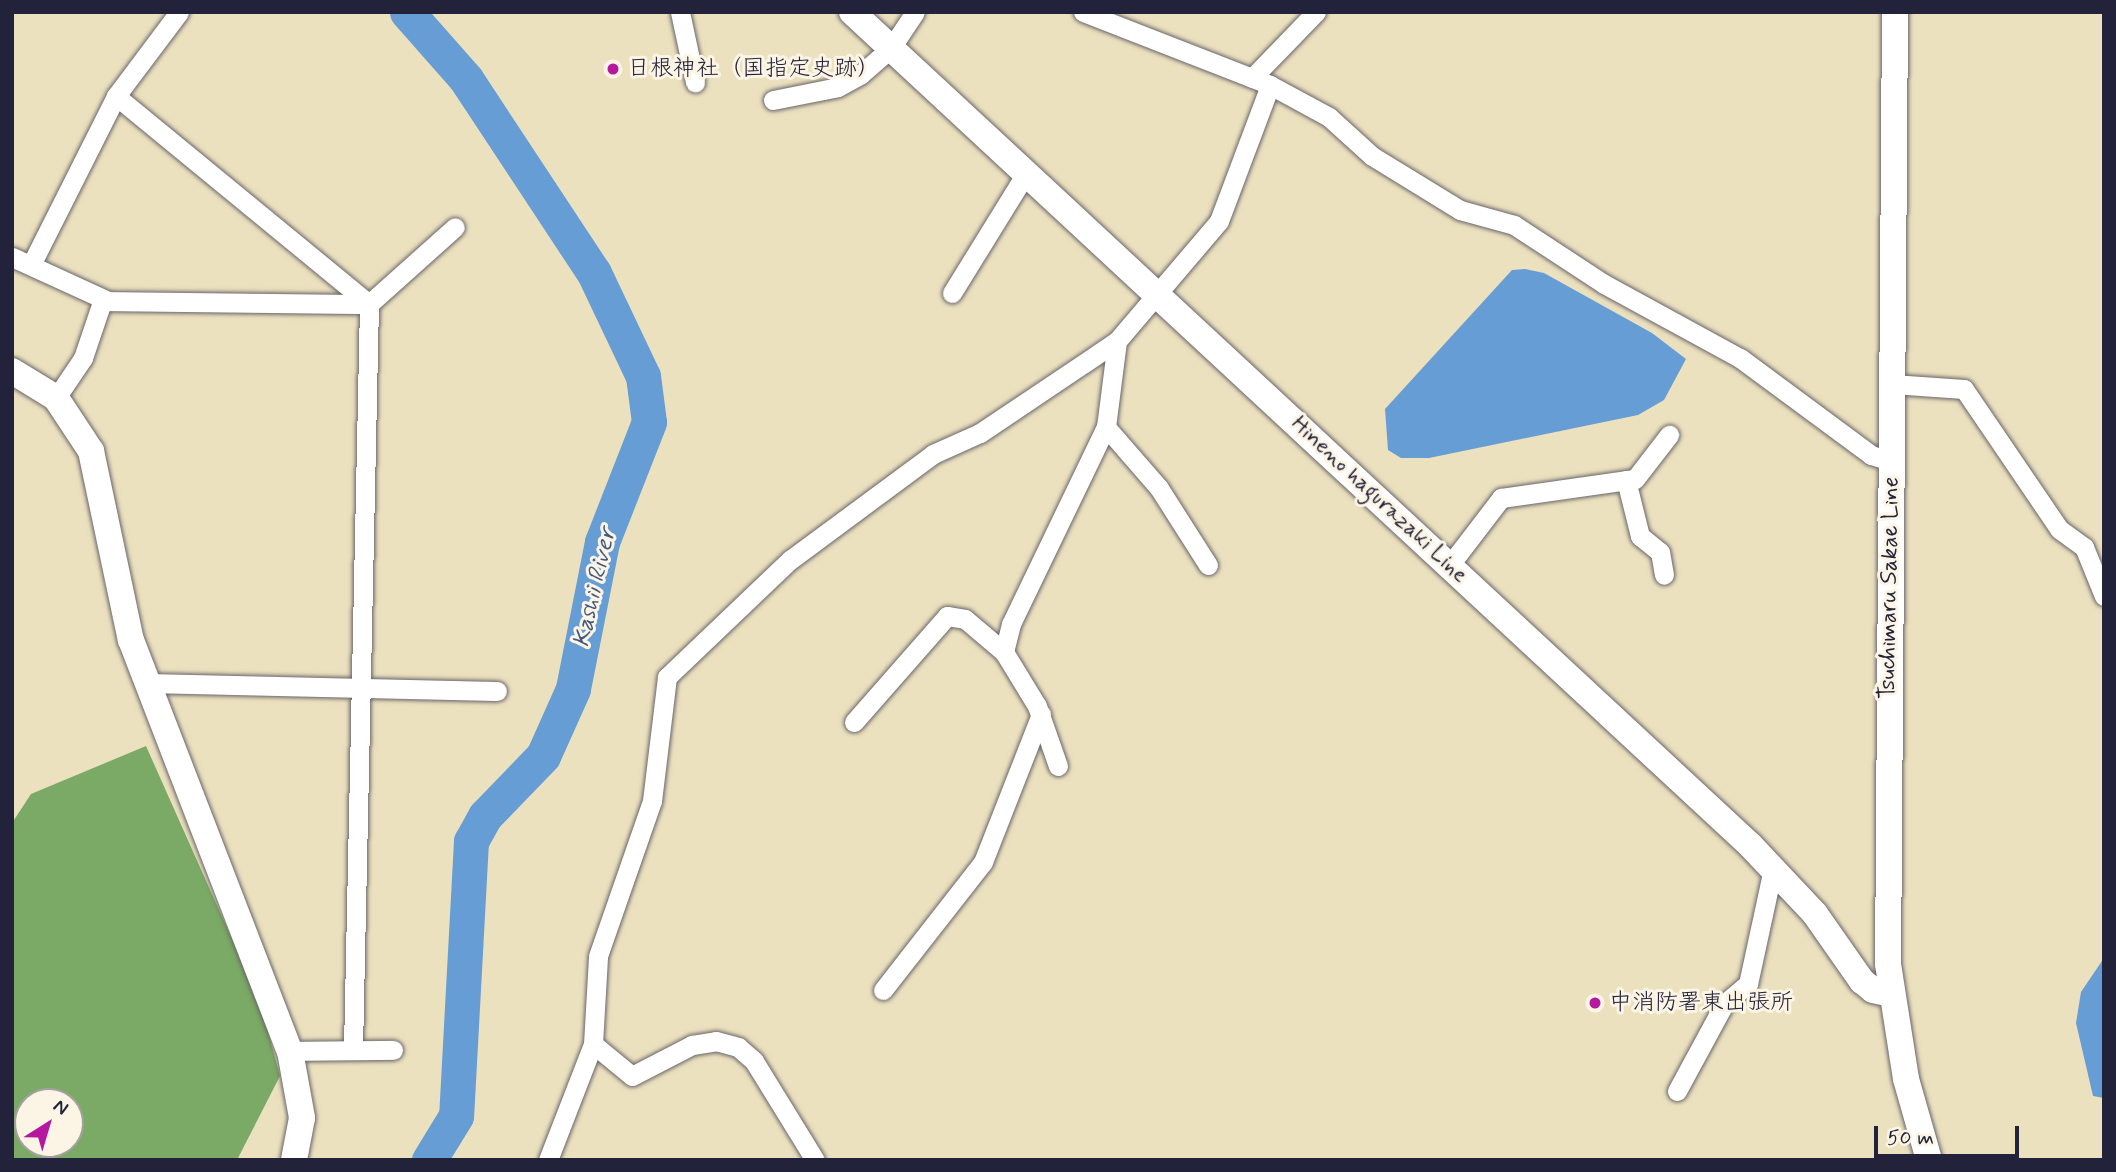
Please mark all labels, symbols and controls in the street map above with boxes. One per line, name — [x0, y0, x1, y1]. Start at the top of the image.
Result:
place label: 日根神社（国指定史跡） — [627, 55, 880, 83]
marker: 日根神社（国指定史跡） — [605, 61, 621, 77]
street label: Hineno hagurazaki Line — [1284, 410, 1474, 590]
street label: Tsuchimaru Sakae Line — [1874, 476, 1906, 700]
water label: Kashii River — [567, 526, 623, 650]
place label: 中消防署東出張所 — [1609, 989, 1793, 1017]
marker: 中消防署東出張所 — [1587, 995, 1603, 1011]
north arrow — [14, 1088, 84, 1158]
text: N — [48, 1094, 73, 1121]
scale bar — [1878, 1112, 2023, 1156]
text: 50 m — [1887, 1124, 1934, 1152]

